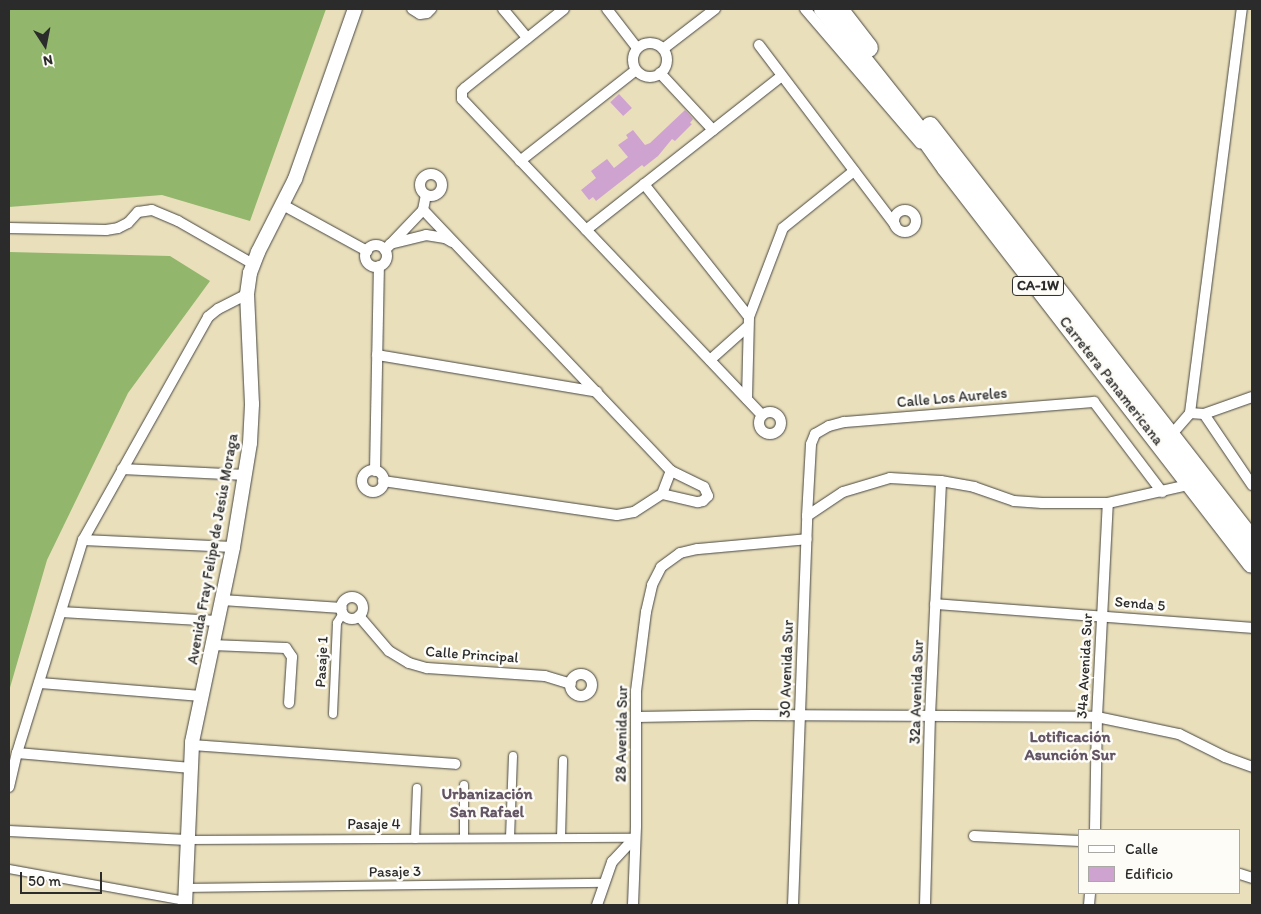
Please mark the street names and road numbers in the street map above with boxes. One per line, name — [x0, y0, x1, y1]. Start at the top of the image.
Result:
road number: CA-1W — [1012, 274, 1064, 298]
street label: Carretera Panamericana — [1055, 313, 1167, 449]
street label: Calle Los Aureles — [896, 384, 1008, 412]
street label: Avenida Fray Felipe de Jesús Moraga — [184, 433, 242, 665]
street label: Senda 5 — [1114, 593, 1166, 615]
street label: 34a Avenida Sur — [1073, 613, 1097, 719]
street label: 30 Avenida Sur — [776, 620, 798, 718]
street label: Pasaje 1 — [312, 636, 332, 688]
street label: 32a Avenida Sur — [906, 639, 928, 745]
street label: Calle Principal — [425, 643, 519, 667]
street label: 28 Avenida Sur — [612, 685, 632, 783]
street label: Pasaje 4 — [347, 816, 401, 834]
street label: Pasaje 3 — [369, 863, 421, 881]

